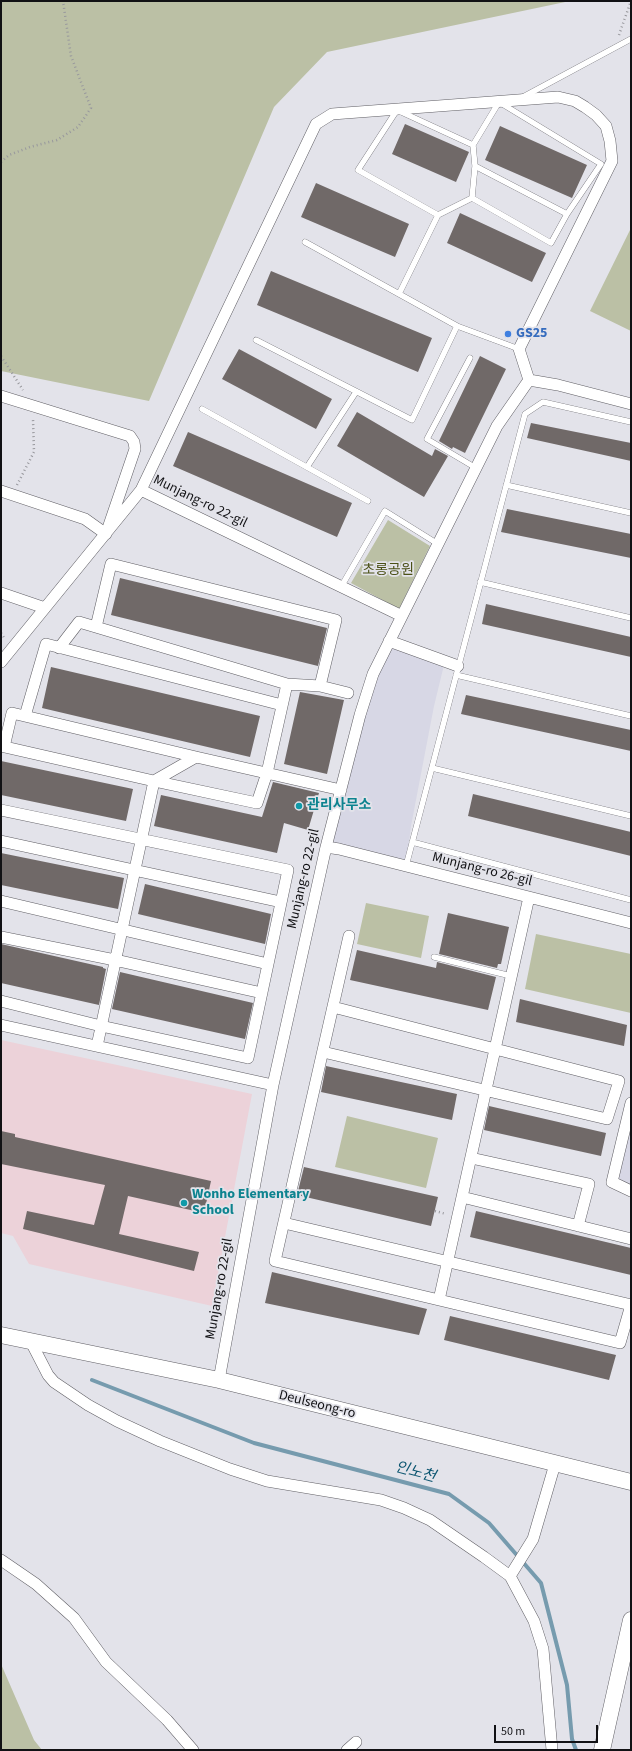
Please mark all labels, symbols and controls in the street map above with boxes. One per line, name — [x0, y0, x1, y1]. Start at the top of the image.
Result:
place label: GS25 — [516, 326, 547, 342]
marker: GS25 — [503, 329, 513, 339]
street label: Munjang-ro 22-gil — [150, 472, 250, 532]
park label: 초롱공원 — [362, 563, 414, 579]
place label: 관리사무소 — [307, 798, 371, 814]
marker: 관리사무소 — [294, 801, 304, 811]
street label: Munjang-ro 22-gil — [284, 827, 324, 931]
street label: Munjang-ro 26-gil — [430, 849, 534, 891]
place label: Wonho Elementary School — [192, 1187, 309, 1220]
marker: Wonho Elementary School — [179, 1198, 189, 1208]
street label: Munjang-ro 22-gil — [203, 1237, 237, 1341]
street label: Deulseong-ro — [277, 1387, 357, 1423]
water label: 인노천 — [393, 1459, 437, 1487]
scale bar — [496, 1717, 600, 1743]
text: 50 m — [501, 1723, 525, 1740]

